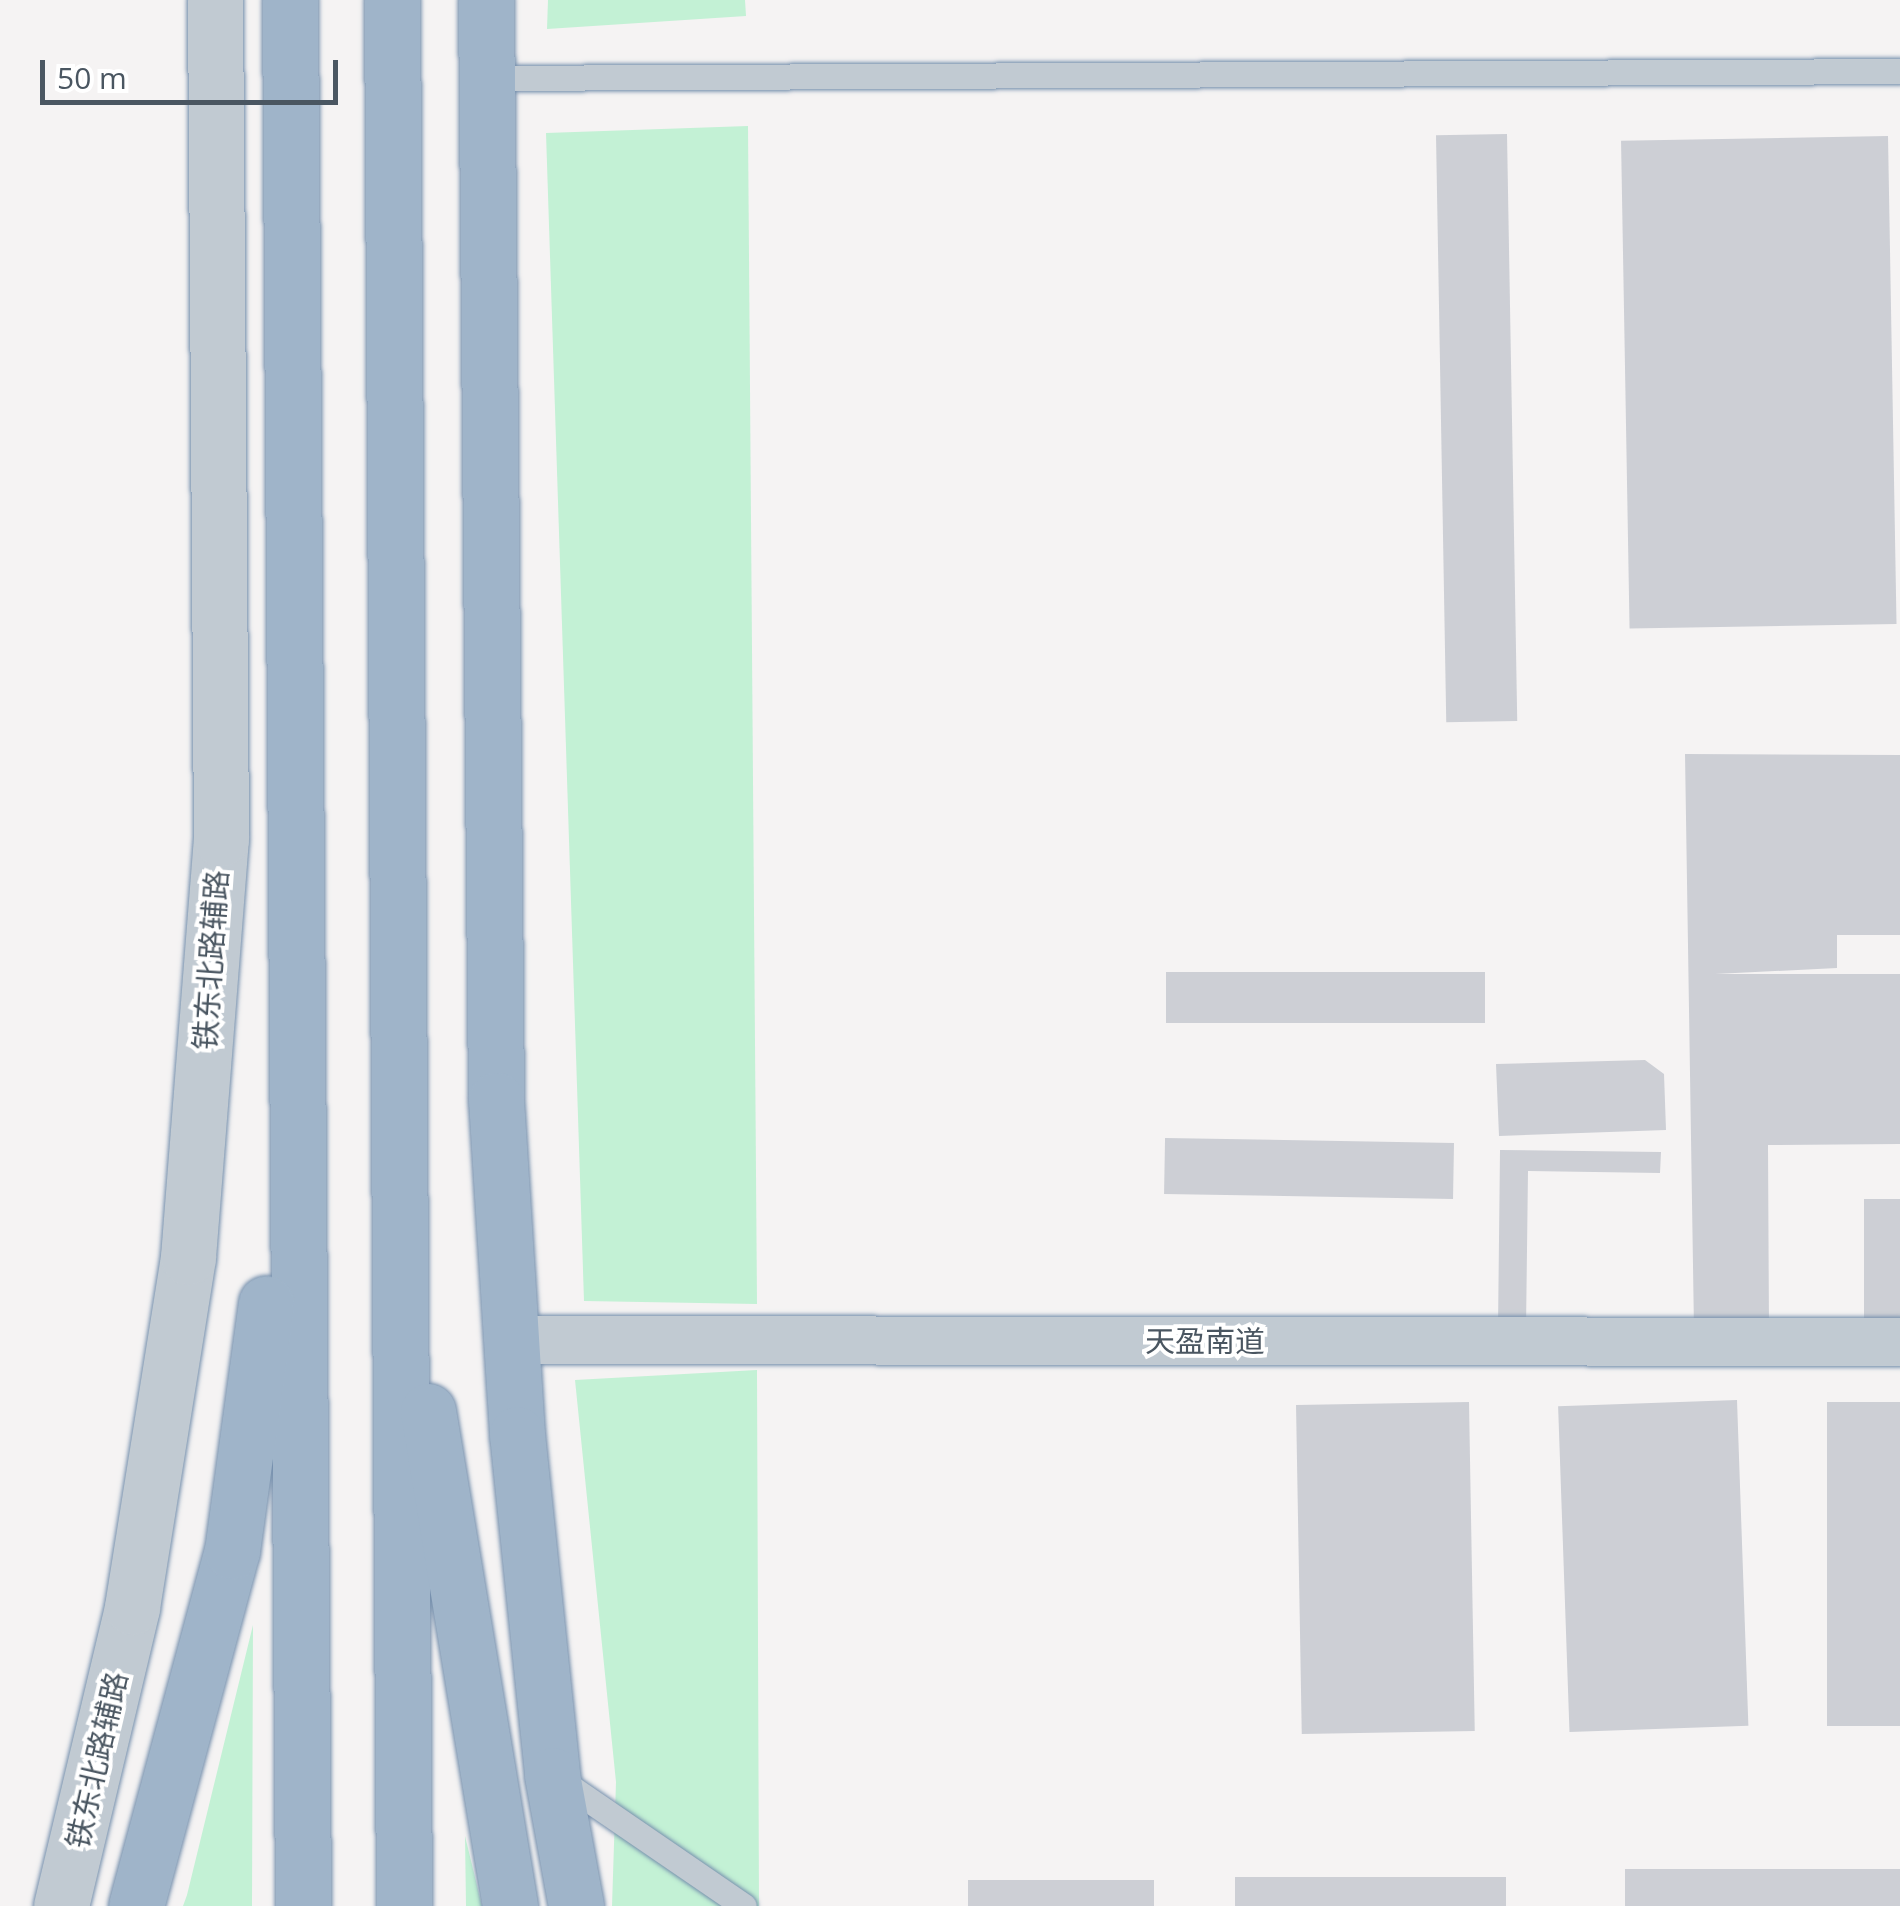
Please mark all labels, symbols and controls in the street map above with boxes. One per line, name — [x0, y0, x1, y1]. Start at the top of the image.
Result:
scale bar — [45, 40, 342, 102]
text: 50 m — [57, 57, 127, 98]
street label: 铁东北路辅路 — [187, 869, 235, 1051]
street label: 天盈南道 — [1145, 1323, 1265, 1359]
street label: 铁东北路辅路 — [59, 1668, 135, 1852]

